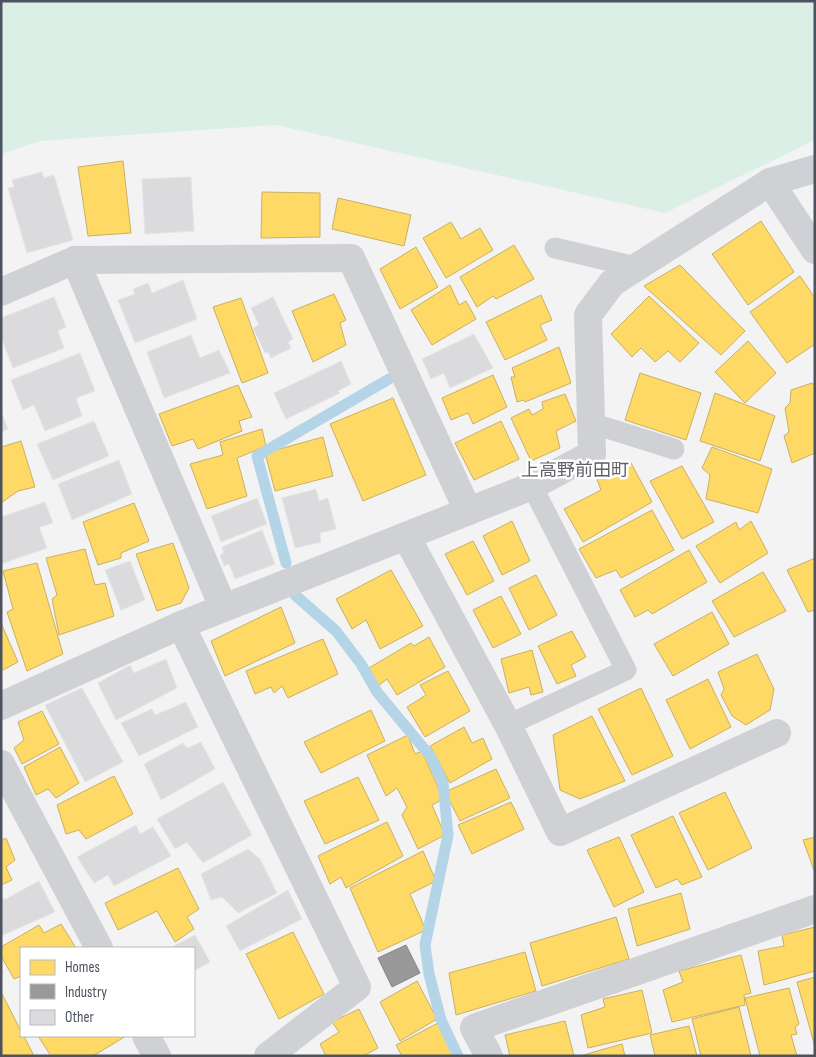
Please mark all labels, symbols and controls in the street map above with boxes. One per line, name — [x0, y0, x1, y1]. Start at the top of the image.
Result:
district label: 上高野前田町 — [521, 460, 629, 481]
legend — [20, 947, 195, 1037]
text: Homes — [65, 958, 100, 977]
text: Industry — [65, 983, 107, 1002]
text: Other — [65, 1008, 94, 1027]

